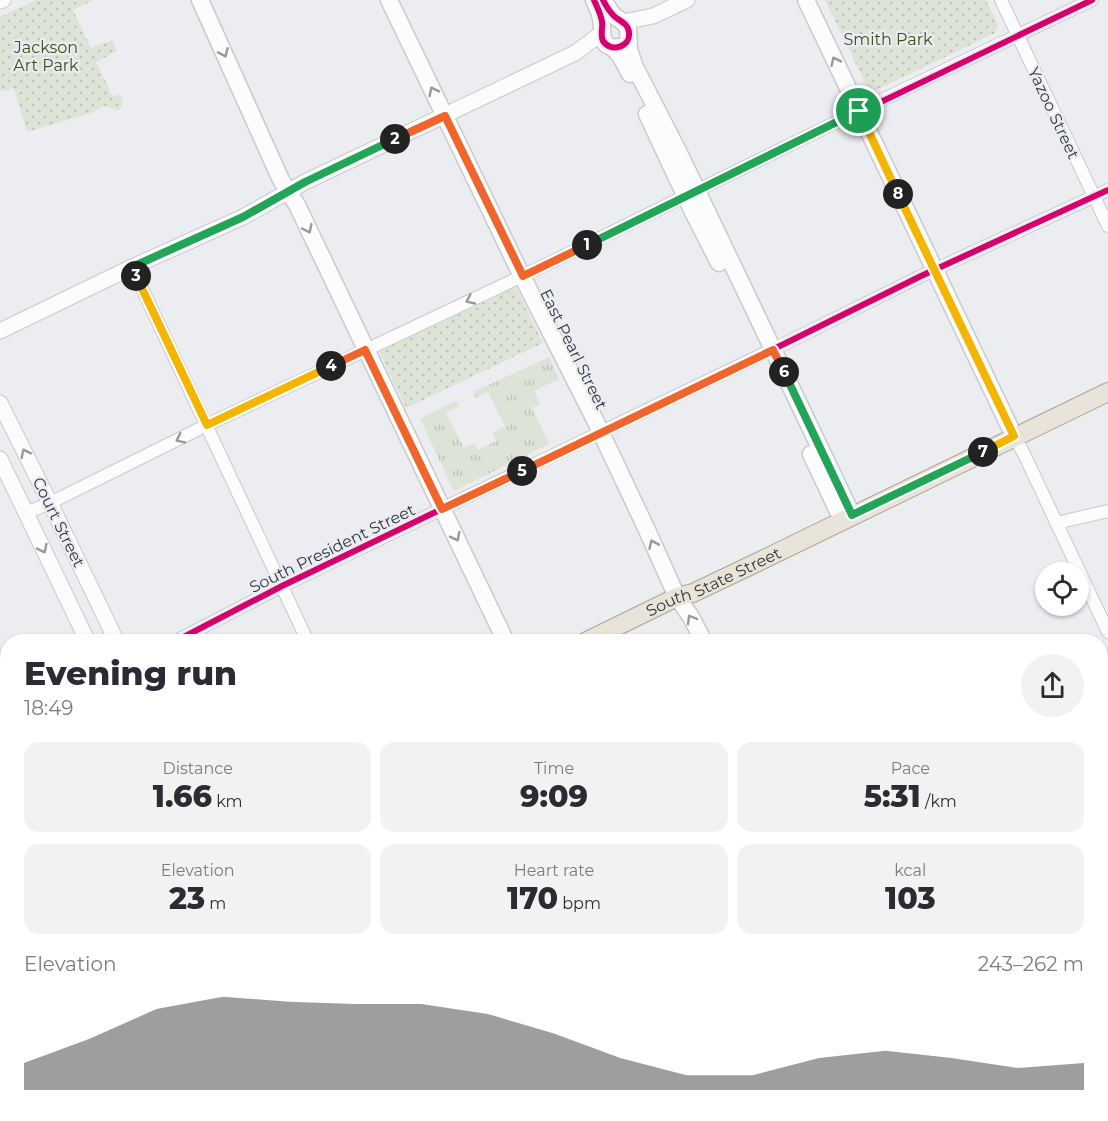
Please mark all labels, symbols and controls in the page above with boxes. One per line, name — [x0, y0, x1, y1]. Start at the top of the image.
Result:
park label: Smith Park — [843, 30, 933, 49]
park label: Jackson Art Park — [13, 38, 79, 75]
one-way arrow — [217, 47, 229, 58]
one-way arrow — [831, 57, 843, 68]
street label: Yazoo Street — [1024, 64, 1083, 163]
pin — [833, 85, 884, 136]
one-way arrow — [428, 87, 440, 98]
icon: arrive — [842, 94, 875, 127]
pin: 2 — [380, 124, 410, 154]
text: 2 — [390, 129, 400, 148]
pin: 8 — [883, 179, 913, 209]
text: 8 — [893, 184, 903, 203]
one-way arrow — [300, 223, 312, 234]
pin: 1 — [572, 230, 602, 260]
text: 1 — [584, 235, 590, 254]
pin: 3 — [121, 261, 151, 291]
text: 3 — [131, 266, 141, 285]
street label: East Pearl Street — [536, 286, 611, 413]
one-way arrow — [465, 293, 476, 305]
pin: 4 — [316, 351, 346, 381]
text: 4 — [325, 356, 337, 375]
pin: 6 — [769, 357, 799, 387]
text: 6 — [779, 362, 789, 381]
one-way arrow — [175, 432, 186, 443]
pin: 7 — [968, 437, 998, 467]
text: 7 — [978, 442, 988, 461]
one-way arrow — [21, 448, 32, 459]
pin: 5 — [507, 456, 537, 486]
text: 5 — [517, 461, 527, 480]
street label: Court Street — [29, 474, 89, 571]
street label: South President Street — [246, 500, 418, 597]
one-way arrow — [449, 531, 461, 542]
one-way arrow — [649, 539, 661, 550]
one-way arrow — [36, 543, 48, 554]
street label: South State Street — [643, 543, 785, 621]
map controls — [1035, 562, 1089, 616]
button: locate — [1035, 562, 1089, 616]
one-way arrow — [687, 615, 699, 625]
text: Evening run — [24, 653, 237, 693]
button: share — [1021, 654, 1084, 717]
text: 18:49 — [24, 696, 73, 720]
text: Distance — [163, 759, 233, 778]
text: Time — [534, 759, 574, 778]
text: Pace — [891, 759, 930, 778]
text: 1.66 — [153, 778, 212, 815]
text: 9:09 — [520, 778, 588, 815]
text: 5:31 — [864, 778, 921, 815]
text: km — [212, 792, 243, 811]
text: /km — [921, 792, 957, 811]
text: Elevation — [161, 861, 235, 880]
text: Heart rate — [514, 861, 594, 880]
text: kcal — [894, 861, 926, 880]
text: 23 — [169, 880, 205, 917]
text: 170 — [507, 880, 558, 917]
text: 103 — [885, 880, 936, 917]
text: m — [205, 894, 226, 913]
text: bpm — [558, 894, 601, 913]
text: Elevation — [24, 952, 116, 976]
text: 243–262 m — [978, 952, 1084, 976]

